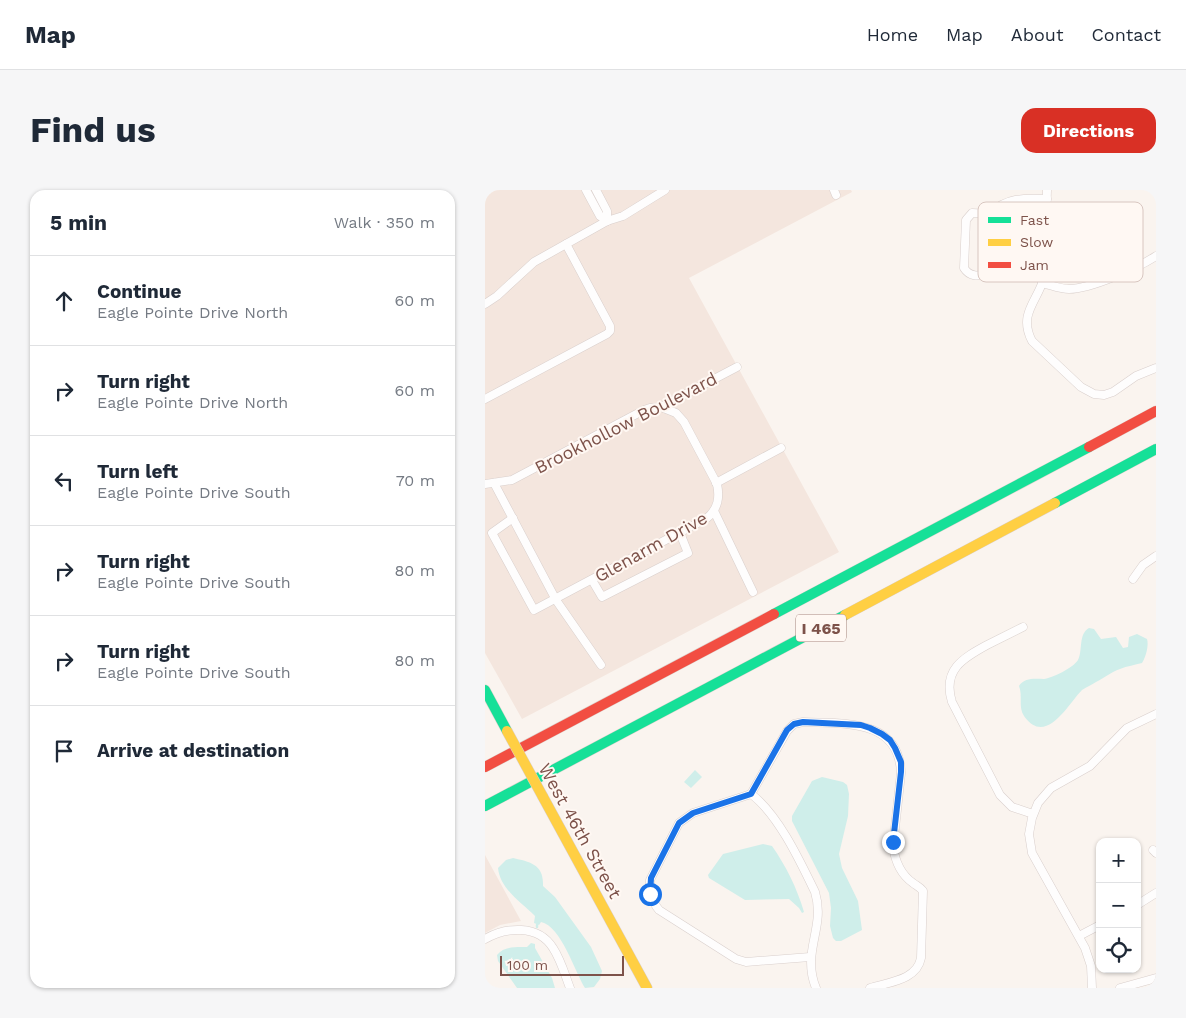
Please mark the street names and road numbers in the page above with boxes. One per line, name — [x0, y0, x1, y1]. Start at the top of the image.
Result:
street label: Brookhollow Boulevard — [531, 367, 720, 478]
street label: Glenarm Drive — [591, 507, 711, 586]
road number: I 465 — [796, 614, 846, 642]
street label: West 46th Street — [535, 760, 626, 902]

